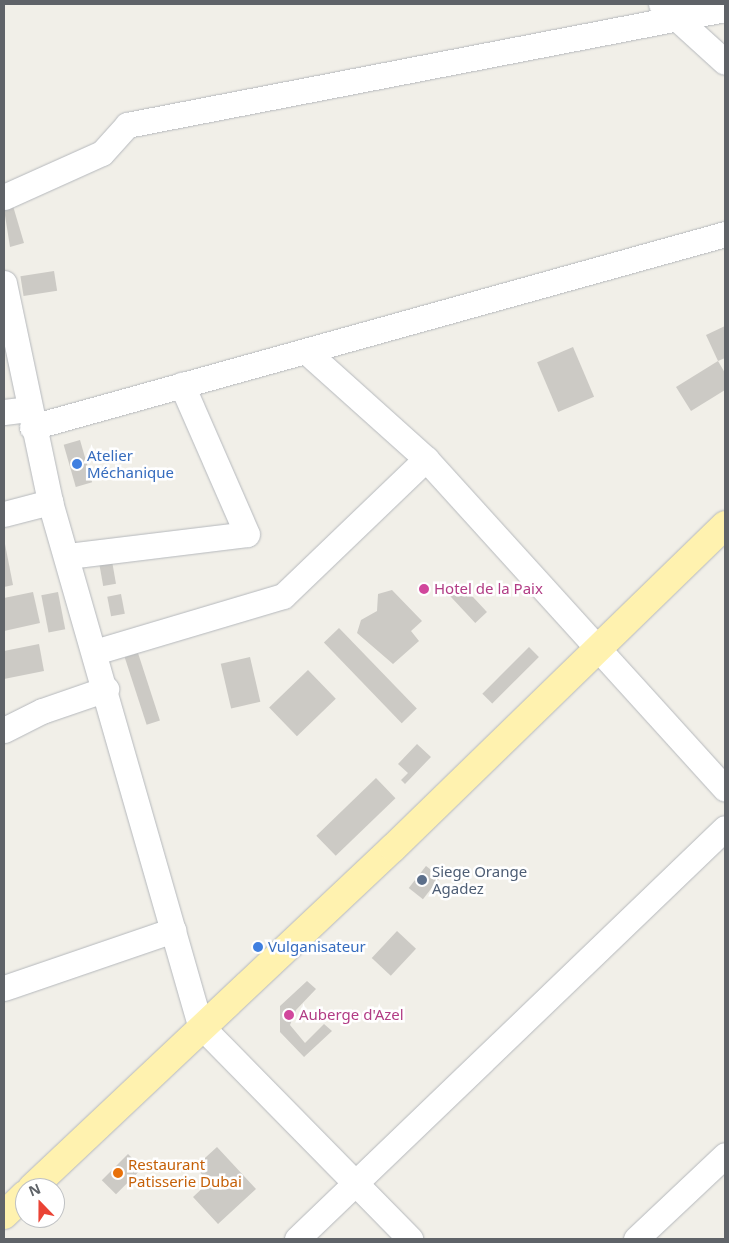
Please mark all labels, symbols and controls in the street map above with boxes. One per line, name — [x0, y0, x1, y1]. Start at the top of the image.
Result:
place label: Atelier Méchanique — [87, 446, 174, 481]
marker: Atelier Méchanique — [71, 458, 83, 470]
place label: Hotel de la Paix — [434, 580, 543, 598]
marker: Hotel de la Paix — [418, 583, 430, 595]
place label: Siege Orange Agadez — [432, 862, 527, 897]
marker: Siege Orange Agadez — [416, 874, 428, 886]
place label: Vulganisateur — [268, 938, 366, 956]
marker: Vulganisateur — [252, 941, 264, 953]
place label: Auberge d'Azel — [299, 1006, 404, 1024]
marker: Auberge d'Azel — [283, 1009, 295, 1021]
place label: Restaurant Patisserie Dubai — [128, 1155, 242, 1190]
marker: Restaurant Patisserie Dubai — [112, 1167, 124, 1179]
north arrow — [15, 1178, 65, 1228]
text: N — [26, 1179, 43, 1201]

